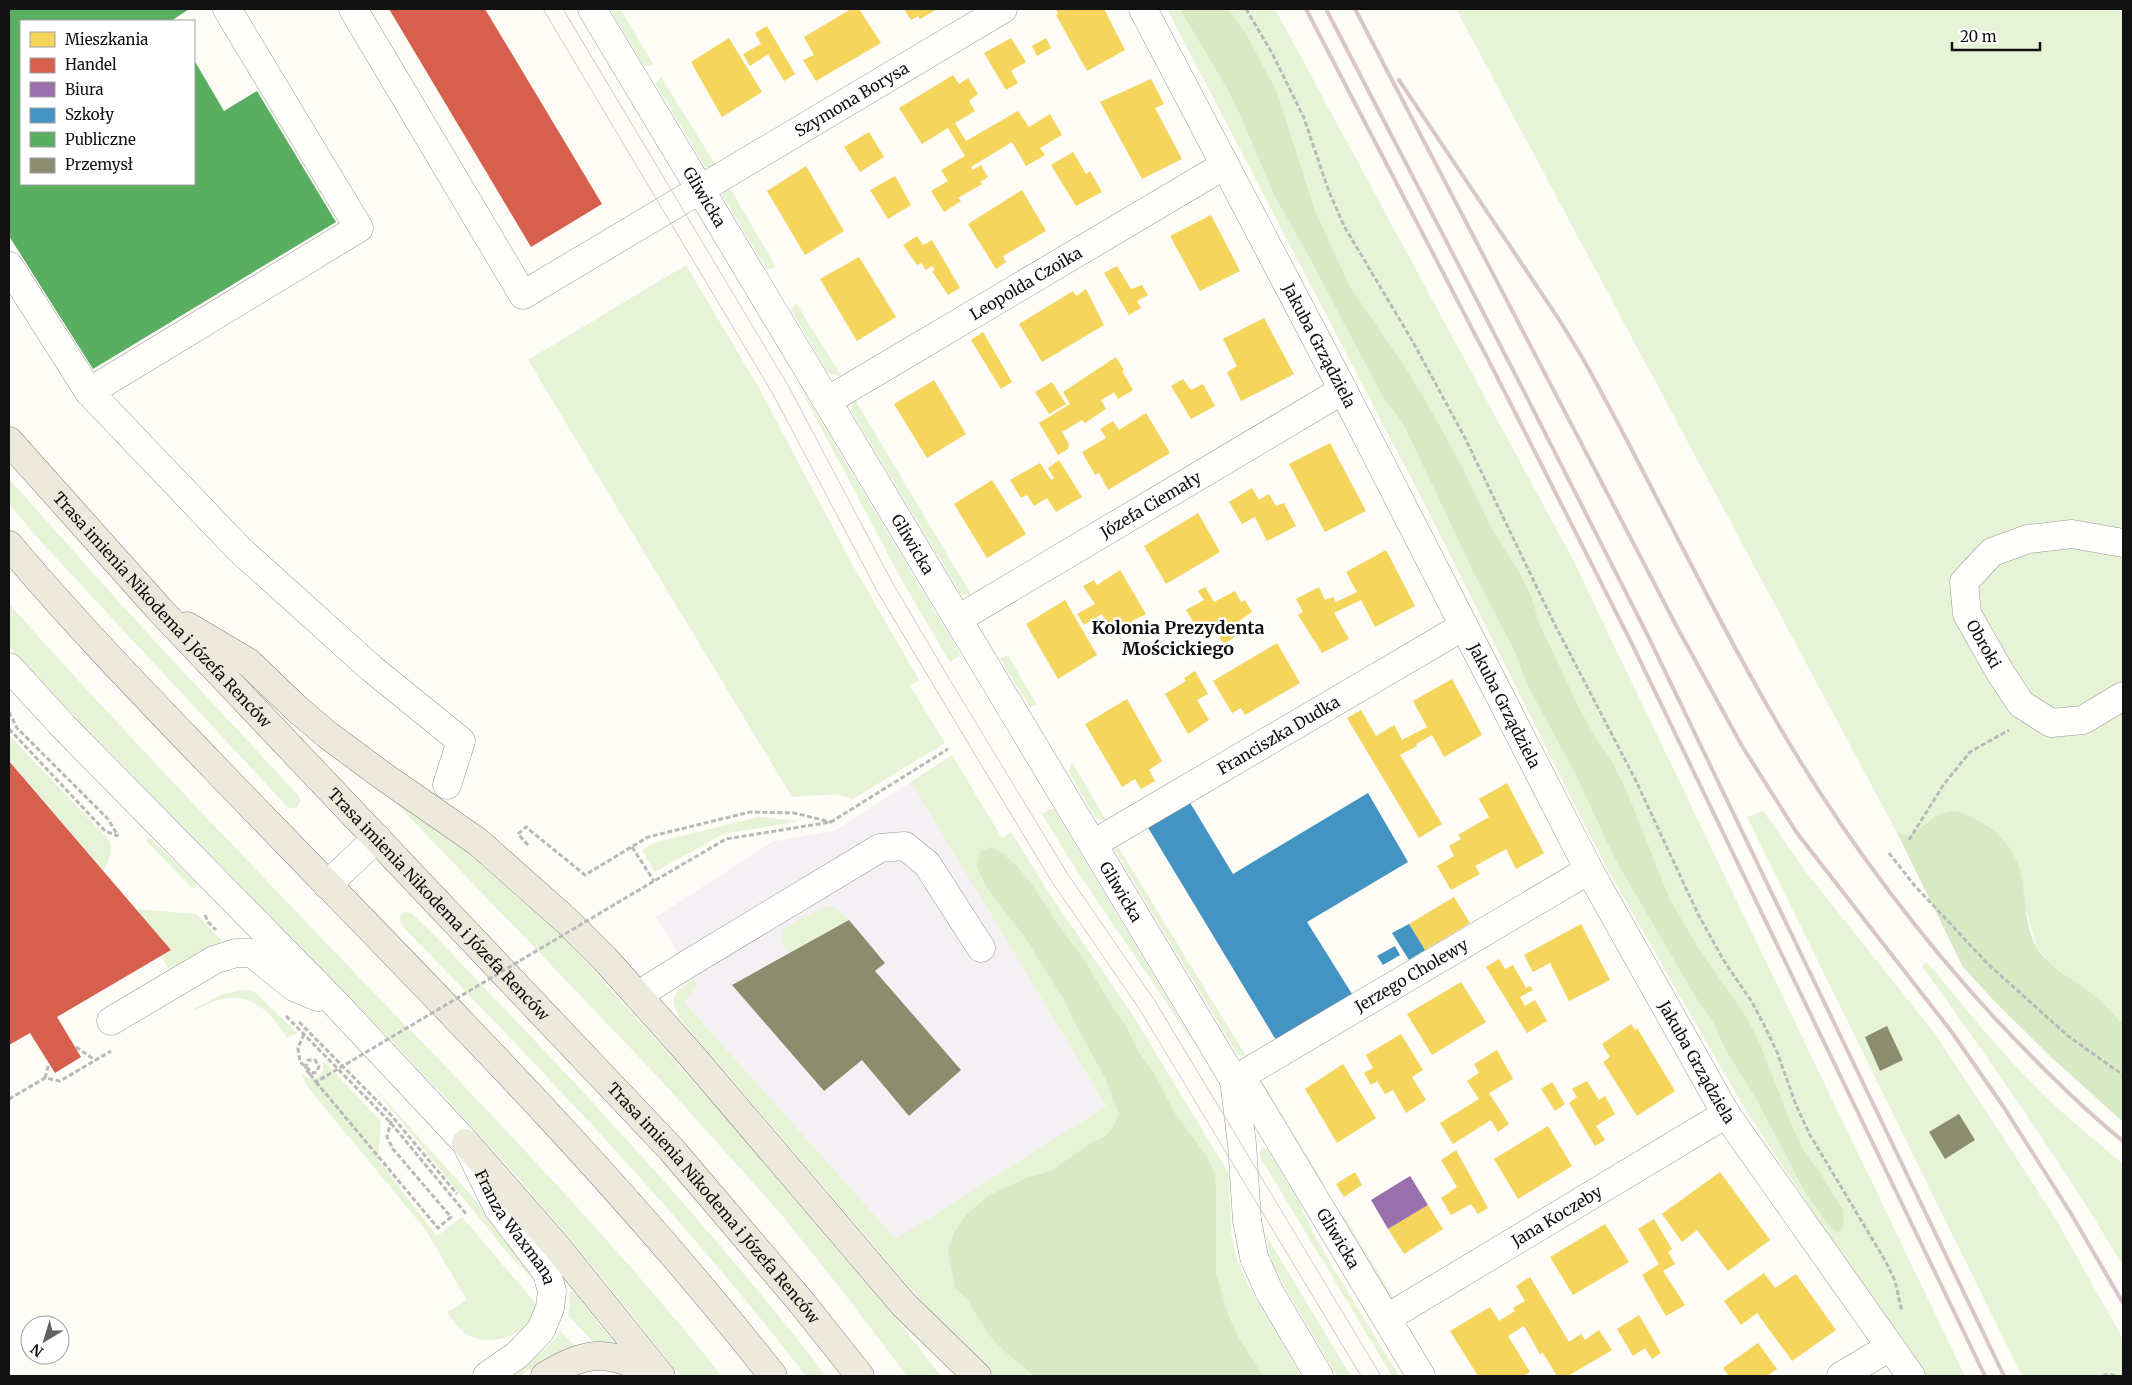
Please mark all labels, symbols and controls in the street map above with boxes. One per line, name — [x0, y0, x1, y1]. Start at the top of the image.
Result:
legend — [20, 20, 195, 185]
scale bar — [1952, 20, 2040, 52]
text: 20 m — [1960, 27, 1997, 46]
text: Mieszkania — [65, 30, 148, 49]
text: Handel — [65, 55, 117, 74]
street label: Szymona Borysa — [791, 57, 912, 141]
text: Biura — [65, 80, 104, 99]
text: Szkoły — [65, 105, 114, 124]
text: Publiczne — [65, 130, 136, 149]
text: Przemysł — [65, 155, 133, 174]
street label: Gliwicka — [679, 163, 731, 231]
street label: Leopolda Czoika — [966, 242, 1086, 324]
street label: Jakuba Grządziela — [1278, 279, 1361, 411]
street label: Józefa Ciemały — [1096, 466, 1205, 543]
street label: Trasa imienia Nikodema i Józefa Renców — [49, 488, 276, 732]
street label: Gliwicka — [887, 510, 939, 578]
district label: Kolonia Prezydenta Mościckiego — [1091, 616, 1265, 660]
street label: Obroki — [1962, 616, 2006, 672]
street label: Jakuba Grządziela — [1464, 639, 1545, 772]
street label: Franciszka Dudka — [1214, 691, 1343, 779]
street label: Trasa imienia Nikodema i Józefa Renców — [324, 784, 554, 1025]
street label: Gliwicka — [1095, 858, 1147, 926]
street label: Jerzego Cholewy — [1350, 934, 1472, 1017]
street label: Jakuba Grządziela — [1654, 996, 1740, 1128]
street label: Trasa imienia Nikodema i Józefa Renców — [603, 1078, 824, 1328]
street label: Franza Waxmana — [471, 1166, 560, 1287]
street label: Jana Koczeby — [1507, 1181, 1606, 1251]
street label: Gliwicka — [1313, 1205, 1364, 1273]
north arrow — [20, 1315, 70, 1365]
text: N — [27, 1340, 47, 1361]

